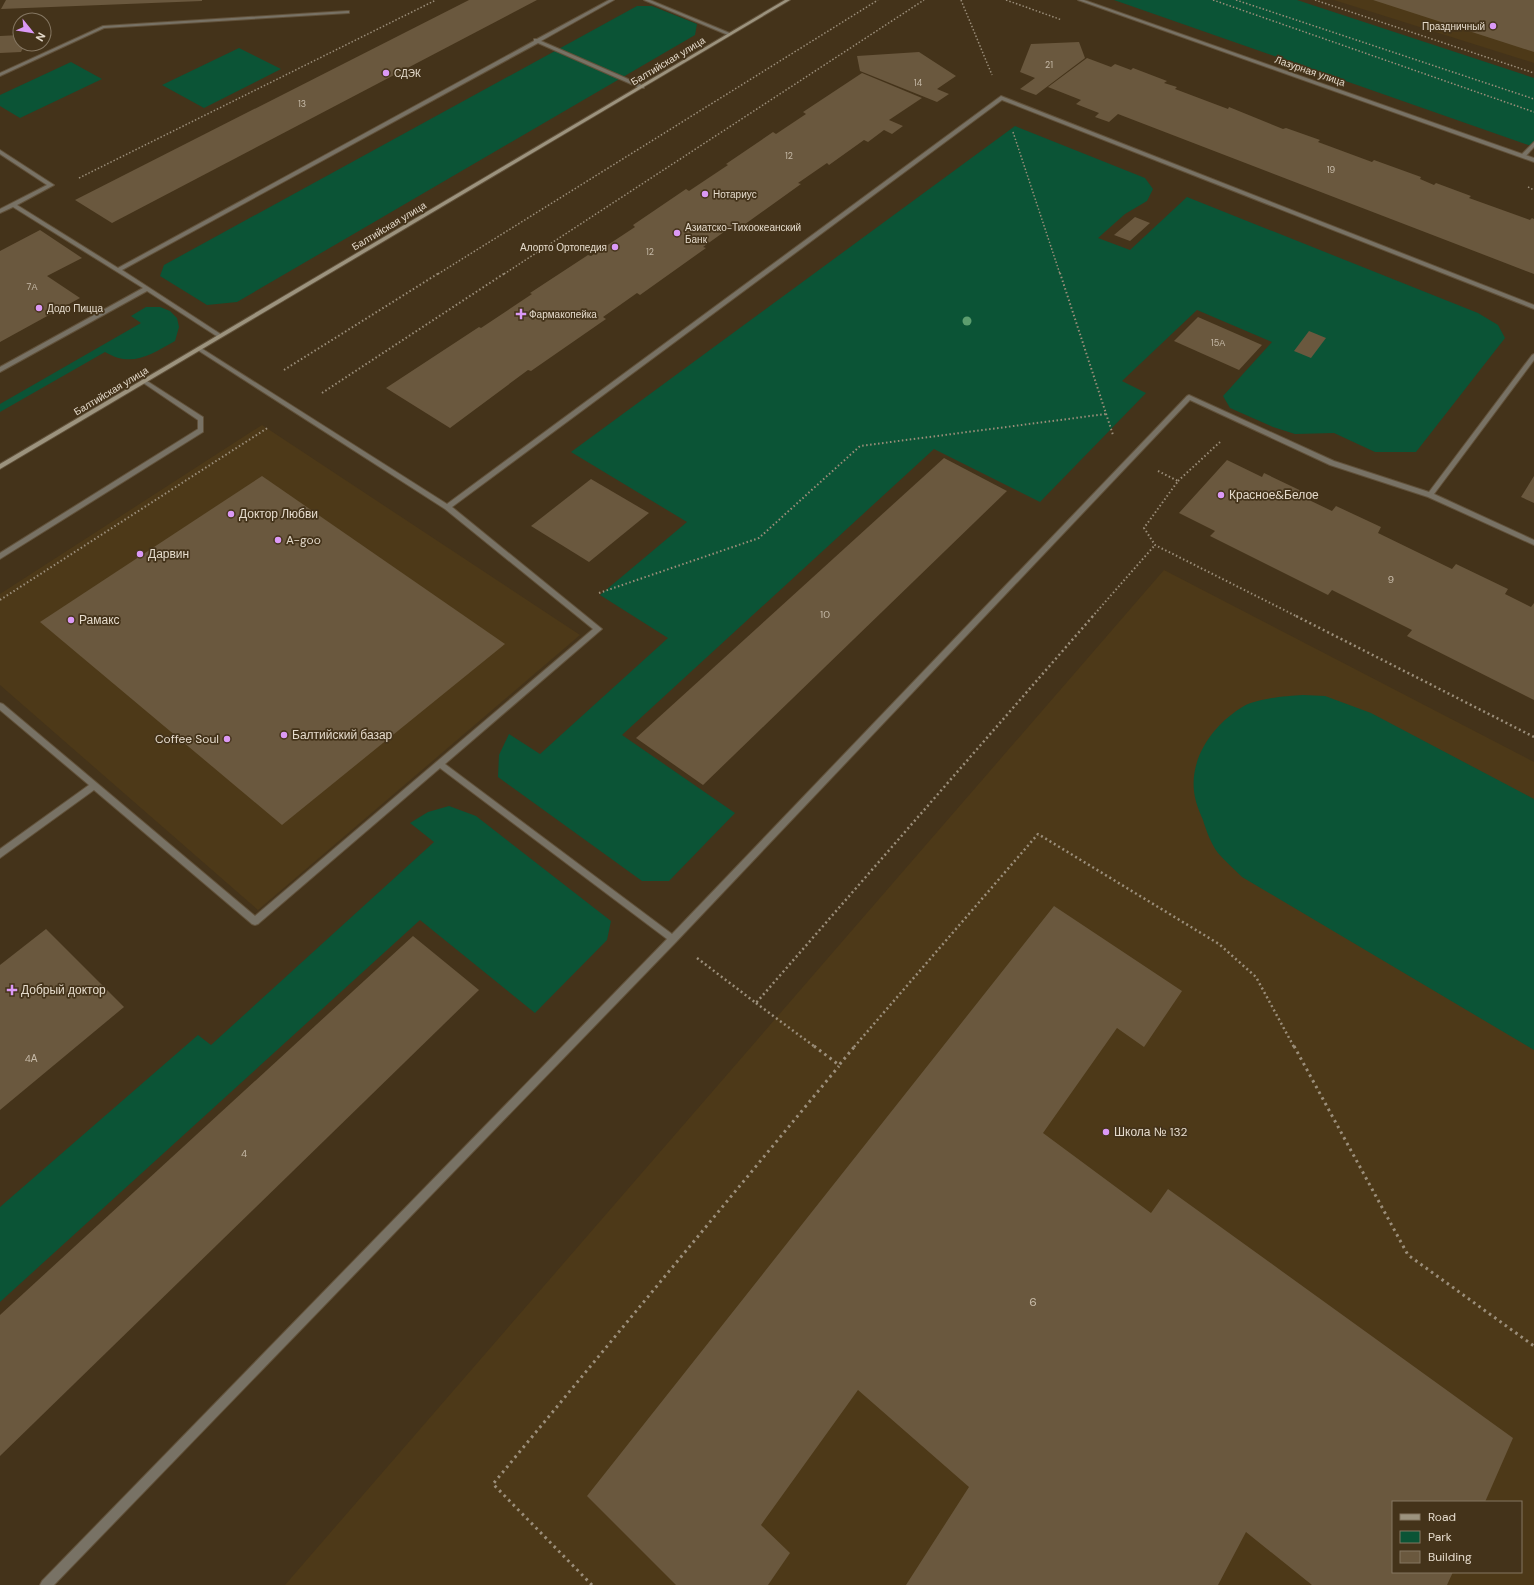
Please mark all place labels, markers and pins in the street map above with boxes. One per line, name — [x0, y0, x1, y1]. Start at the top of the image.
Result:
place label: Праздничный — [1422, 20, 1485, 33]
marker: Праздничный — [1488, 21, 1498, 31]
place label: СДЭК — [394, 67, 421, 80]
marker: СДЭК — [381, 68, 391, 78]
place label: Нотариус — [713, 188, 757, 201]
marker: Нотариус — [700, 189, 710, 199]
place label: Азиатско-Тихоокеанский Банк — [685, 221, 801, 246]
marker: Азиатско-Тихоокеанский Банк — [672, 228, 682, 238]
place label: Алорто Ортопедия — [520, 241, 607, 254]
marker: Алорто Ортопедия — [610, 242, 620, 252]
place label: Додо Пицца — [47, 302, 104, 315]
marker: Додо Пицца — [34, 303, 44, 313]
place label: Фармакопейка — [529, 308, 597, 321]
marker: Фармакопейка — [516, 309, 526, 319]
place label: Красное&Белое — [1229, 487, 1319, 503]
marker: Красное&Белое — [1216, 490, 1226, 500]
place label: Доктор Любви — [239, 506, 318, 522]
marker: Доктор Любви — [226, 509, 236, 519]
place label: A-goo — [286, 532, 321, 548]
marker: A-goo — [273, 535, 283, 545]
place label: Дарвин — [148, 546, 189, 562]
marker: Дарвин — [135, 549, 145, 559]
place label: Рамакс — [79, 612, 120, 628]
marker: Рамакс — [66, 615, 76, 625]
place label: Балтийский базар — [292, 727, 393, 743]
marker: Балтийский базар — [279, 730, 289, 740]
place label: Coffee Soul — [155, 731, 219, 747]
marker: Coffee Soul — [222, 734, 232, 744]
place label: Добрый доктор — [21, 982, 106, 998]
marker: Добрый доктор — [6, 984, 18, 996]
place label: Школа № 132 — [1114, 1124, 1188, 1140]
marker: Школа № 132 — [1101, 1127, 1111, 1137]

